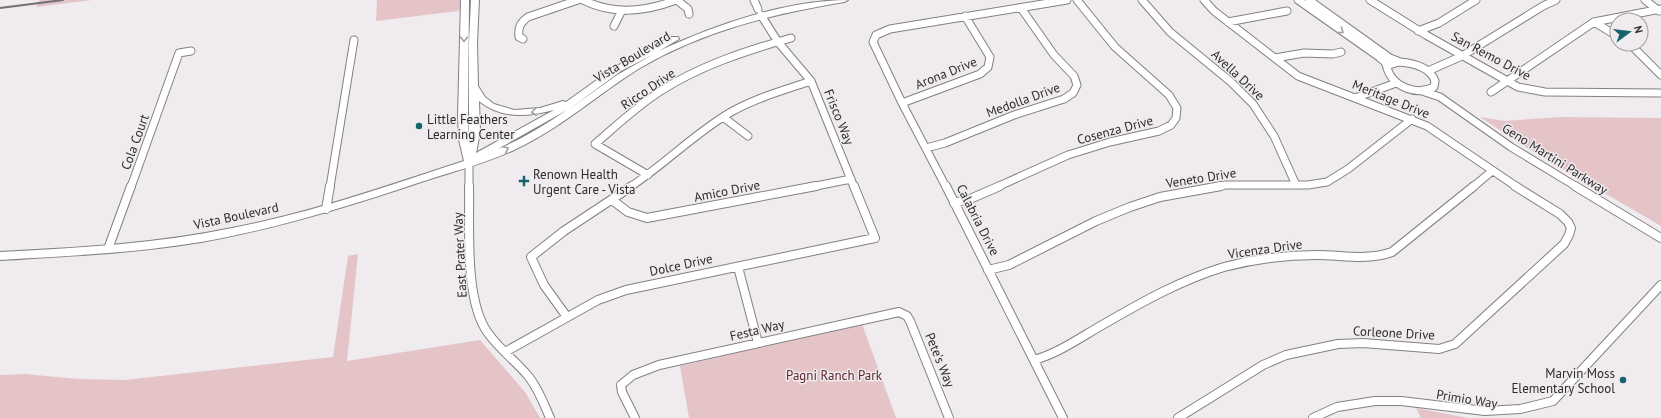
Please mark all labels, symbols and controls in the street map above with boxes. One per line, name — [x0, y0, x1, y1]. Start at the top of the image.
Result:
north arrow — [1609, 12, 1649, 52]
text: N — [1631, 24, 1646, 35]
one-way arrow — [1337, 26, 1344, 34]
street label: Vista Boulevard — [590, 27, 673, 87]
street label: San Remo Drive — [1448, 28, 1534, 84]
one-way arrow — [460, 36, 468, 42]
street label: Avella Drive — [1208, 46, 1268, 104]
street label: Arona Drive — [913, 53, 979, 93]
street label: Ricco Drive — [618, 65, 678, 113]
street label: Meritage Drive — [1350, 76, 1432, 122]
street label: Medolla Drive — [984, 79, 1062, 121]
street label: Frisco Way — [820, 87, 858, 147]
one-way arrow — [531, 107, 537, 116]
street label: Cola Court — [117, 111, 153, 172]
place label: Little Feathers Learning Center — [427, 111, 515, 143]
street label: Cosenza Drive — [1075, 112, 1155, 148]
street label: Geno Martini Parkway — [1499, 120, 1611, 198]
marker: Little Feathers Learning Center — [414, 121, 424, 131]
one-way arrow — [502, 146, 509, 154]
street label: Veneto Drive — [1164, 164, 1237, 192]
place label: Renown Health Urgent Care - Vista — [533, 166, 636, 198]
marker: Renown Health Urgent Care - Vista — [518, 175, 530, 187]
street label: Amico Drive — [693, 176, 761, 206]
street label: Calabria Drive — [953, 181, 1003, 259]
street label: Vista Boulevard — [191, 199, 280, 234]
street label: East Prater Way — [449, 212, 471, 298]
street label: Vicenza Drive — [1226, 235, 1303, 263]
street label: Dolce Drive — [648, 250, 714, 280]
street label: Festa Way — [728, 315, 786, 345]
street label: Corleone Drive — [1353, 322, 1435, 344]
street label: Pete's Way — [921, 330, 959, 390]
place label: Marvin Moss Elementary School — [1511, 365, 1615, 397]
park label: Pagni Ranch Park — [786, 367, 883, 384]
marker: Marvin Moss Elementary School — [1618, 375, 1628, 385]
street label: Primio Way — [1435, 386, 1499, 412]

